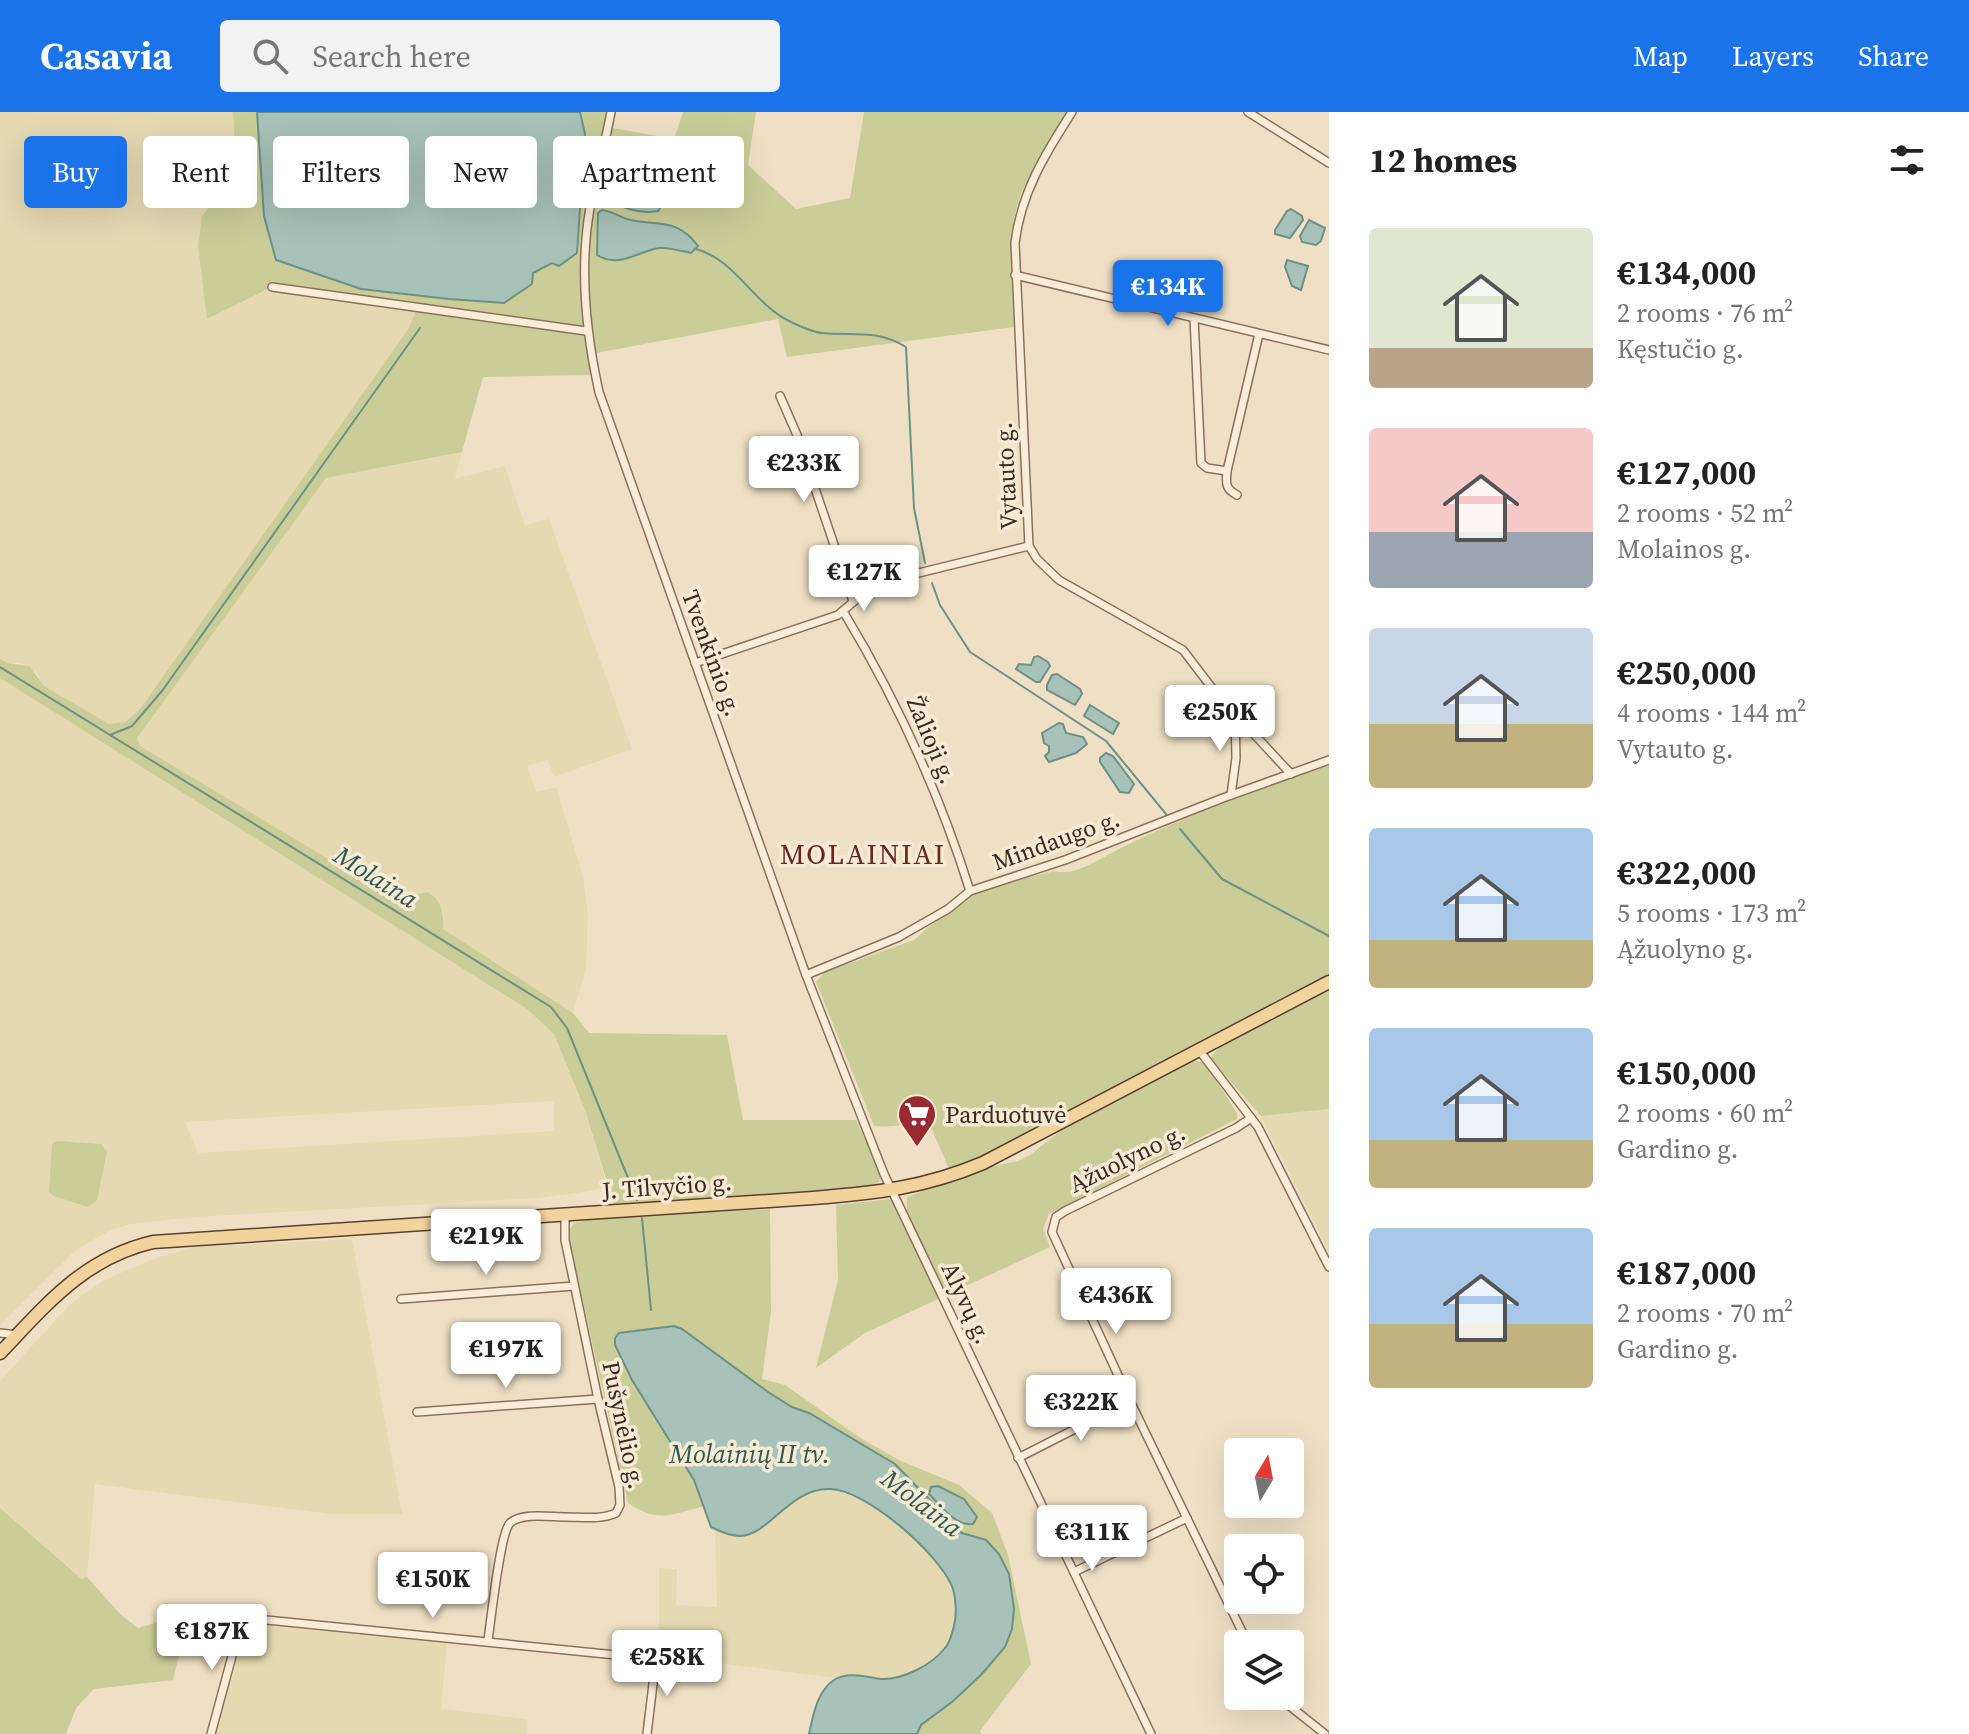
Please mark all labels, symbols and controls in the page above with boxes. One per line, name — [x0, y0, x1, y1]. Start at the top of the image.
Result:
search box — [220, 20, 780, 92]
text: Casavia — [40, 30, 172, 82]
icon: search — [248, 34, 292, 78]
text: Search here — [312, 36, 471, 77]
text: Map — [1633, 37, 1688, 75]
text: Layers — [1732, 37, 1814, 75]
text: Share — [1858, 37, 1929, 75]
chip: Buy — [24, 136, 127, 208]
chip: Rent — [143, 136, 257, 208]
chip: Filters — [273, 136, 409, 208]
chip: New — [425, 136, 537, 208]
chip: Apartment — [553, 136, 744, 208]
text: 12 homes — [1369, 137, 1517, 183]
icon: filters — [1885, 138, 1929, 182]
text: €134,000 — [1617, 249, 1756, 295]
pin: €134K — [1112, 260, 1224, 328]
icon: home — [1433, 260, 1529, 356]
text: €134K — [1131, 268, 1205, 304]
text: 2 rooms · 76 m² — [1617, 295, 1793, 331]
text: Kęstučio g. — [1617, 331, 1744, 367]
street label: Vytauto g. — [987, 421, 1025, 531]
pin: €233K — [748, 436, 860, 504]
text: €233K — [767, 444, 841, 480]
text: €127,000 — [1617, 449, 1756, 495]
icon: home — [1433, 460, 1529, 556]
text: 2 rooms · 52 m² — [1617, 495, 1793, 531]
text: Molainos g. — [1617, 531, 1751, 567]
pin: €127K — [808, 545, 920, 613]
text: €127K — [827, 553, 901, 589]
street label: Tvenkinio g. — [674, 585, 750, 721]
text: €250,000 — [1617, 649, 1756, 695]
icon: home — [1433, 660, 1529, 756]
pin: €250K — [1164, 685, 1276, 753]
street label: Žalioji g. — [899, 691, 965, 789]
text: €250K — [1183, 693, 1257, 729]
text: 4 rooms · 144 m² — [1617, 695, 1806, 731]
text: Vytauto g. — [1617, 731, 1733, 767]
street label: Mindaugo g. — [988, 802, 1124, 878]
district label: MOLAINIAI — [780, 835, 946, 873]
water label: Molaina — [326, 837, 425, 917]
text: €322,000 — [1617, 849, 1756, 895]
icon: home — [1433, 860, 1529, 956]
text: 5 rooms · 173 m² — [1617, 895, 1806, 931]
text: Ąžuolyno g. — [1617, 931, 1753, 967]
text: €150,000 — [1617, 1049, 1756, 1095]
icon: home — [1433, 1060, 1529, 1156]
supermarket icon: Parduotuvė — [896, 1093, 938, 1148]
text: 2 rooms · 60 m² — [1617, 1095, 1793, 1131]
place label: Parduotuvė — [945, 1098, 1066, 1131]
street label: Ąžuolyno g. — [1063, 1116, 1191, 1200]
text: Gardino g. — [1617, 1131, 1738, 1167]
street label: J. Tilvyčio g. — [600, 1165, 733, 1207]
pin: €219K — [430, 1209, 542, 1277]
text: €219K — [449, 1217, 523, 1253]
text: €187,000 — [1617, 1249, 1756, 1295]
street label: Alyvų g. — [934, 1257, 1000, 1349]
icon: home — [1433, 1260, 1529, 1356]
pin: €436K — [1060, 1268, 1172, 1336]
text: €436K — [1079, 1276, 1153, 1312]
text: 2 rooms · 70 m² — [1617, 1295, 1793, 1331]
pin: €197K — [450, 1322, 562, 1390]
text: €197K — [469, 1330, 543, 1366]
text: Gardino g. — [1617, 1331, 1738, 1367]
street label: Pušynėlio g. — [594, 1358, 654, 1492]
pin: €322K — [1025, 1375, 1137, 1443]
text: €322K — [1044, 1383, 1118, 1419]
water label: Molainių II tv. — [669, 1436, 830, 1472]
north arrow — [1224, 1438, 1304, 1518]
map controls — [1224, 1438, 1304, 1710]
water label: Molaina — [873, 1460, 970, 1545]
pin: €311K — [1036, 1505, 1148, 1573]
text: €311K — [1055, 1513, 1129, 1549]
button: locate — [1224, 1534, 1304, 1614]
pin: €150K — [377, 1552, 489, 1620]
text: €150K — [396, 1560, 470, 1596]
pin: €187K — [156, 1604, 268, 1672]
text: €187K — [175, 1612, 249, 1648]
pin: €258K — [611, 1630, 723, 1698]
button: layers — [1224, 1630, 1304, 1710]
text: €258K — [630, 1638, 704, 1674]

